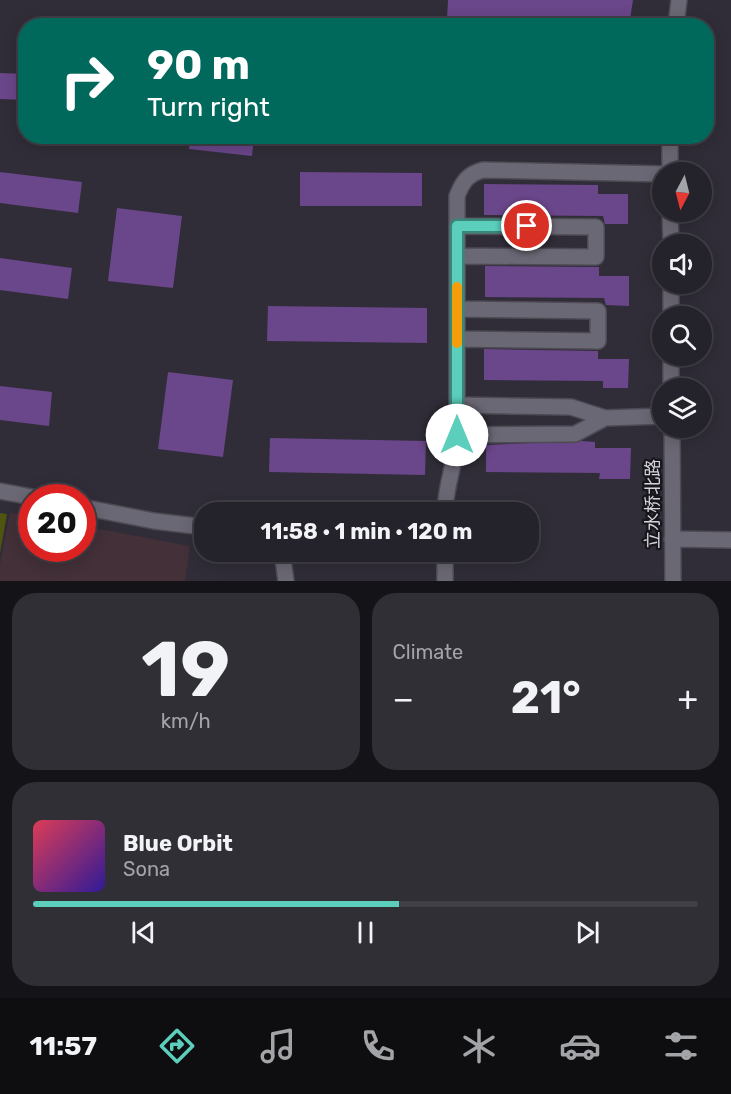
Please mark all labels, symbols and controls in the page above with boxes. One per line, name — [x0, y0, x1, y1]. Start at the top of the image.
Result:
text: 90 m — [147, 40, 250, 90]
icon: right — [48, 42, 126, 120]
text: Turn right — [147, 91, 270, 123]
north arrow — [652, 162, 712, 222]
map controls — [652, 162, 712, 438]
pin — [501, 200, 552, 251]
icon: arrive — [510, 209, 543, 242]
button: sound — [652, 234, 712, 294]
button: search — [652, 306, 712, 366]
button: layers — [652, 378, 712, 438]
position arrow — [425, 403, 489, 467]
street label: 立水桥北路 — [642, 459, 664, 549]
speed limit sign: 20 — [18, 484, 96, 562]
text: 11:58 · 1 min · 120 m — [261, 518, 472, 545]
text: 19 — [141, 623, 230, 716]
text: Climate — [393, 640, 463, 664]
text: 21° — [511, 671, 581, 724]
text: − — [393, 679, 414, 718]
text: + — [677, 679, 698, 718]
text: km/h — [161, 709, 211, 733]
text: Blue Orbit — [123, 830, 233, 857]
text: Sona — [123, 857, 170, 881]
icon: previous — [127, 916, 160, 949]
icon: pause — [349, 916, 382, 949]
icon: next — [571, 916, 604, 949]
icon: directions — [156, 1025, 198, 1067]
icon: music — [257, 1025, 299, 1067]
icon: phone — [357, 1025, 399, 1067]
icon: climate — [458, 1025, 500, 1067]
icon: car — [559, 1025, 601, 1067]
icon: filters — [660, 1025, 702, 1067]
text: 11:57 — [29, 1030, 97, 1062]

